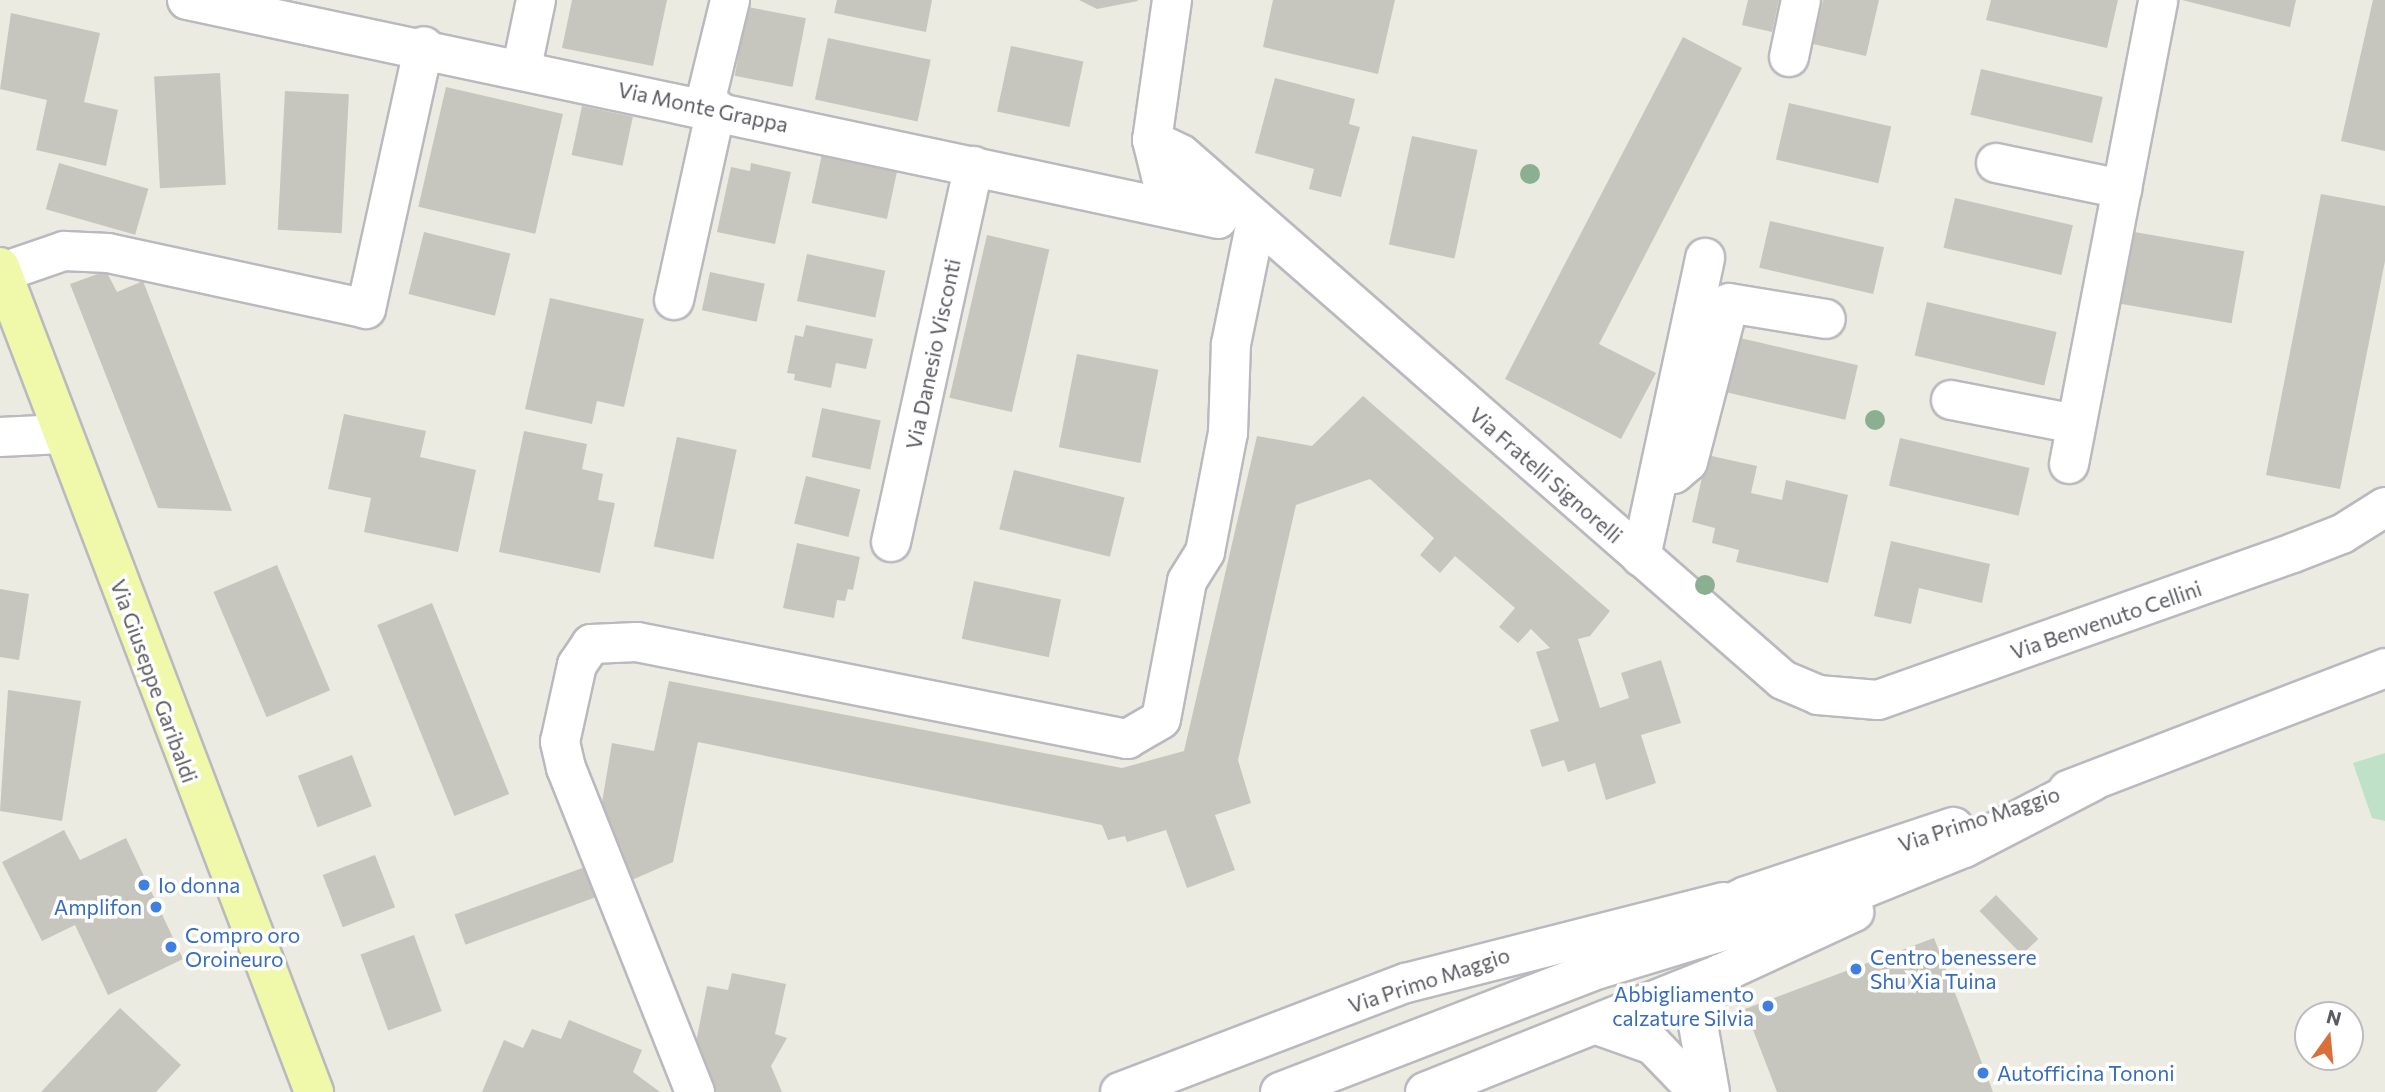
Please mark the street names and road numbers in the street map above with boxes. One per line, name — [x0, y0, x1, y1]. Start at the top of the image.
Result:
street label: Via Monte Grappa — [616, 77, 790, 137]
street label: Via Danesio Visconti — [900, 256, 966, 452]
street label: Via Fratelli Signorelli — [1464, 402, 1628, 548]
street label: Via Benvenuto Cellini — [2007, 575, 2205, 665]
street label: Via Giuseppe Garibaldi — [106, 576, 202, 786]
street label: Via Primo Maggio — [1895, 781, 2063, 857]
street label: Via Primo Maggio — [1345, 942, 1513, 1018]

